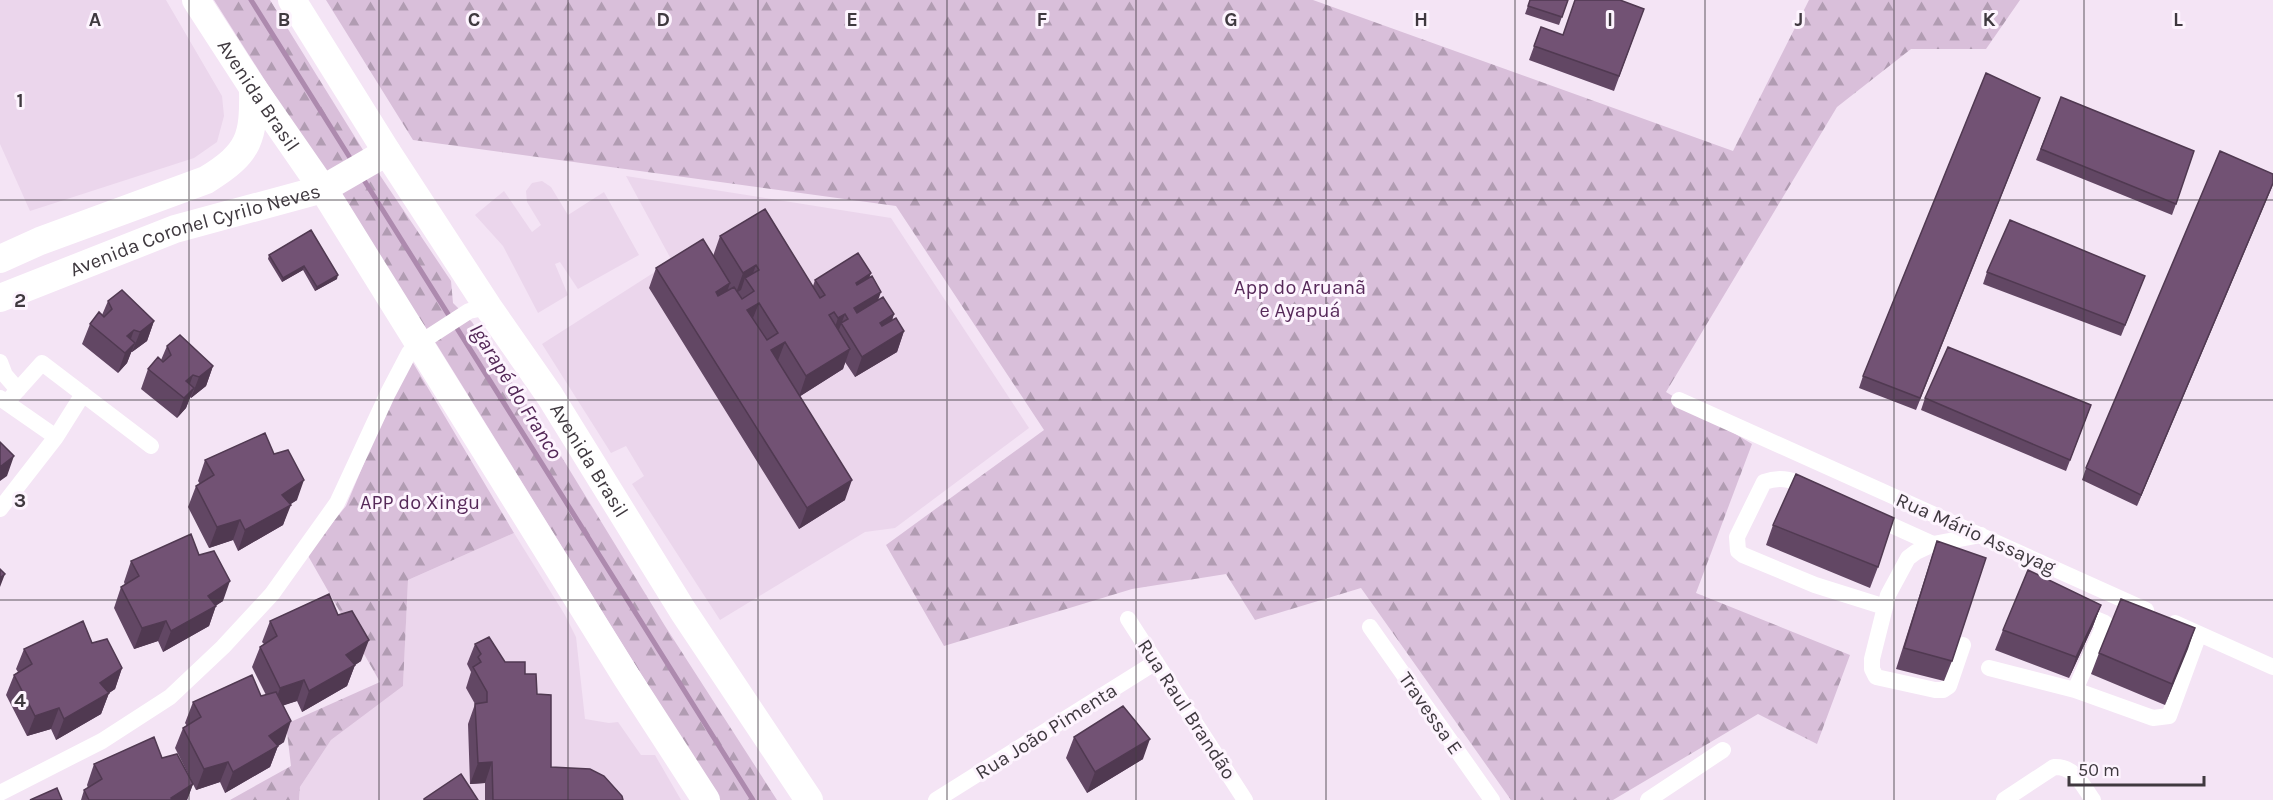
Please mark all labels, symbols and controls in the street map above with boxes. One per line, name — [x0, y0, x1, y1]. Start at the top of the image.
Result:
text: A — [89, 8, 102, 31]
text: B — [278, 8, 290, 31]
text: C — [468, 8, 480, 31]
text: D — [656, 8, 670, 31]
text: E — [846, 8, 858, 31]
text: F — [1037, 8, 1048, 31]
text: G — [1224, 8, 1238, 31]
text: H — [1414, 8, 1428, 31]
text: I — [1607, 8, 1613, 31]
text: J — [1795, 8, 1803, 31]
text: K — [1982, 8, 1996, 31]
text: L — [2173, 8, 2183, 31]
street label: Avenida Brasil — [213, 35, 304, 156]
text: 1 — [16, 89, 24, 112]
street label: Avenida Coronel Cyrilo Neves — [67, 179, 323, 281]
park label: App do Aruanã e Ayapuá — [1234, 276, 1366, 322]
text: 2 — [14, 289, 26, 312]
water label: Igarapé do Franco — [465, 319, 568, 464]
street label: Avenida Brasil — [545, 399, 633, 522]
street label: Rua Mário Assayag — [1893, 488, 2059, 579]
text: 3 — [14, 489, 26, 512]
park label: APP do Xingu — [360, 491, 480, 514]
street label: Rua Raul Brandão — [1133, 635, 1240, 784]
street label: Travessa E — [1394, 668, 1467, 759]
street label: Rua João Pimenta — [971, 679, 1121, 784]
text: 4 — [14, 689, 26, 712]
scale bar — [2069, 749, 2204, 787]
text: 50 m — [2078, 759, 2120, 781]

